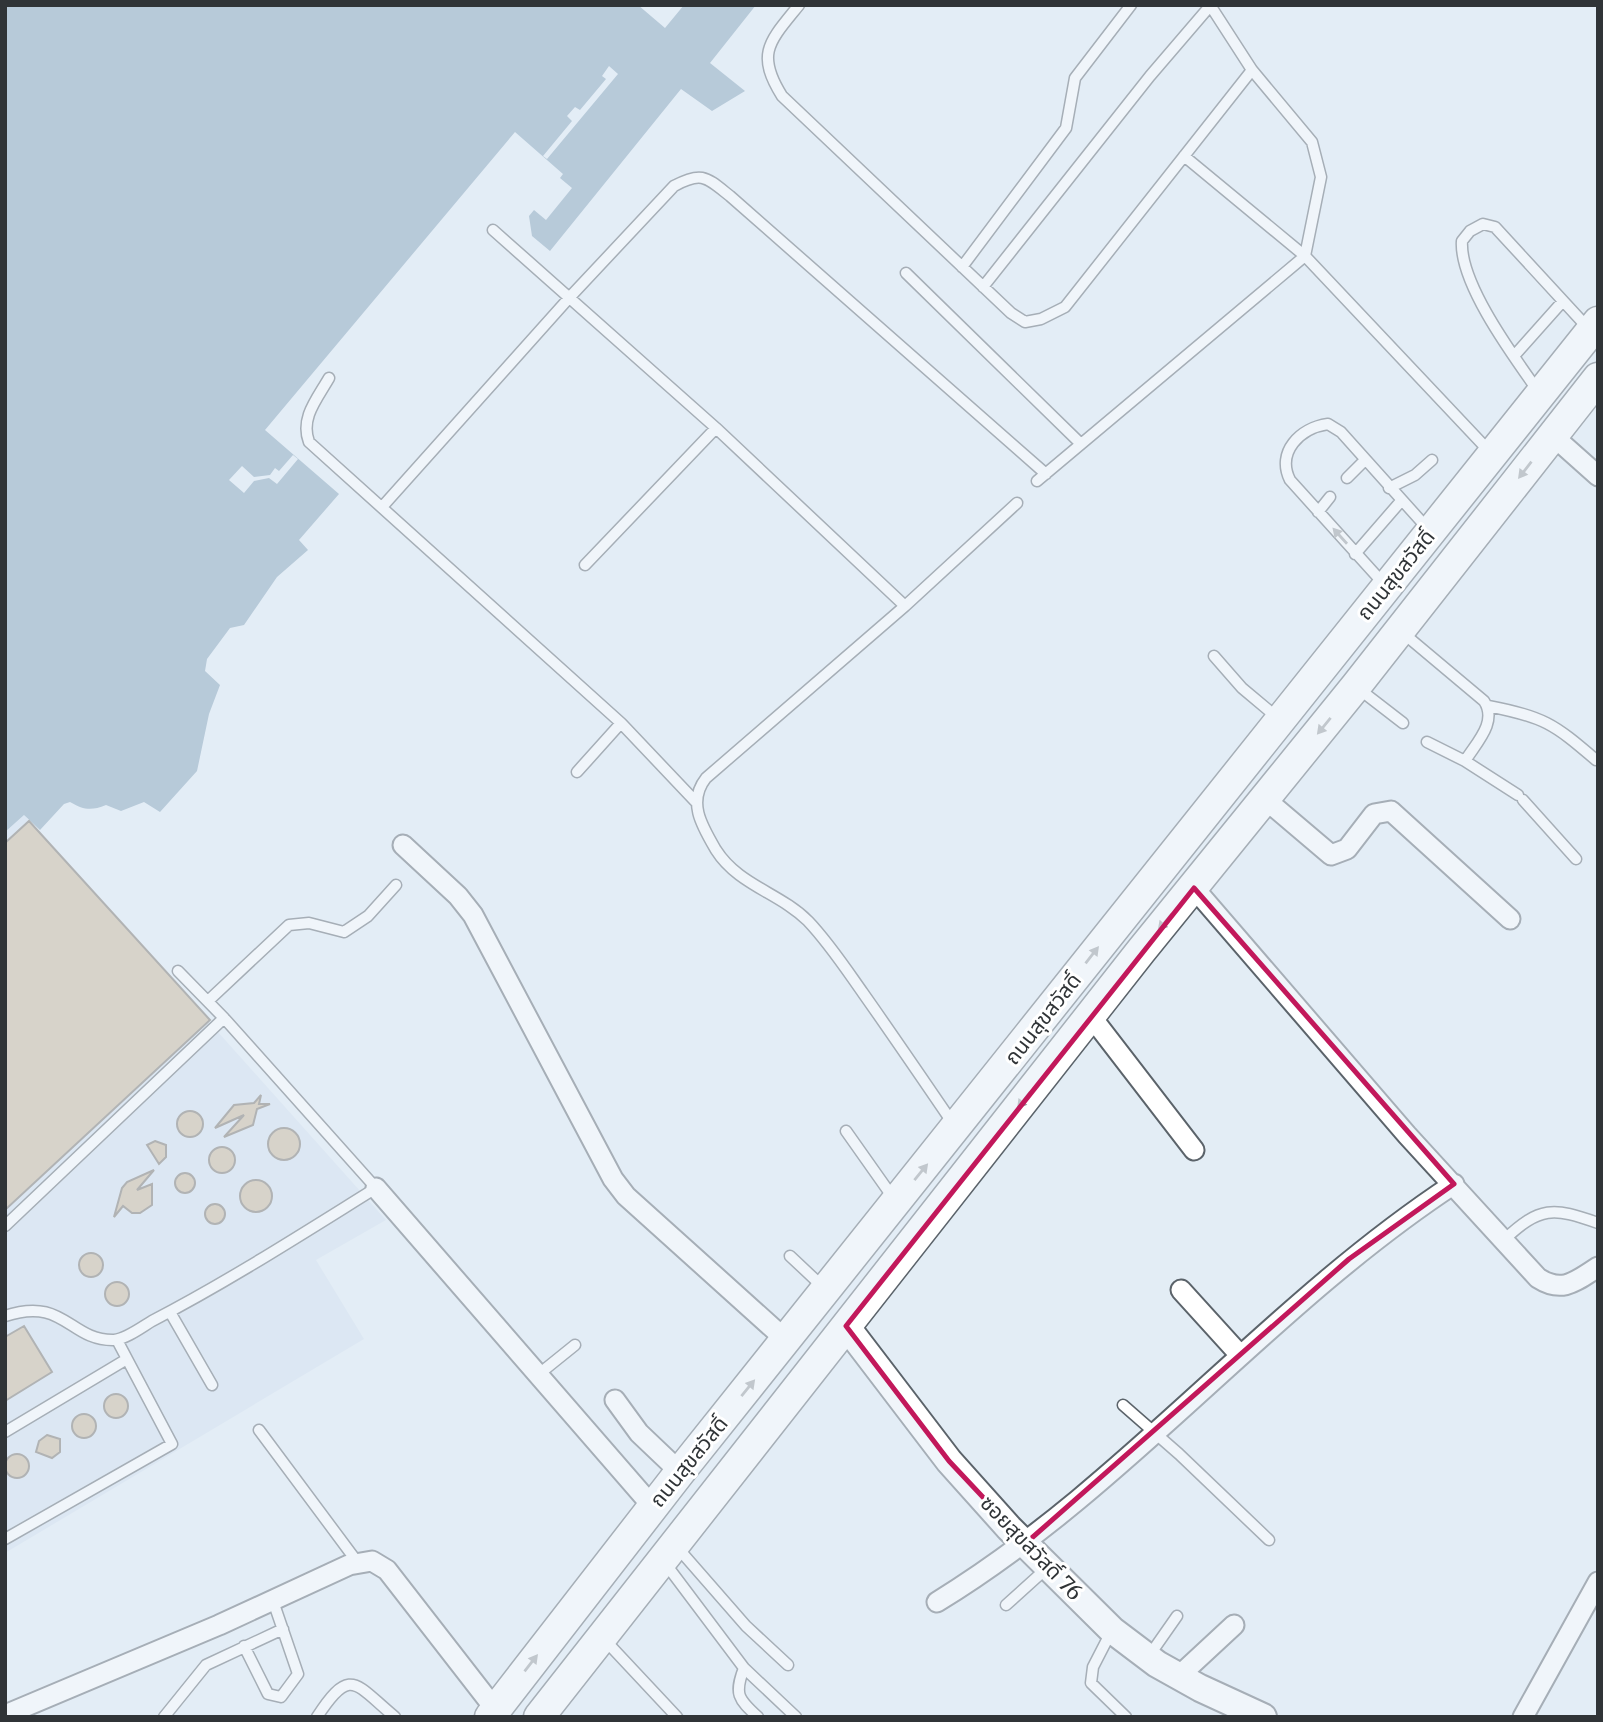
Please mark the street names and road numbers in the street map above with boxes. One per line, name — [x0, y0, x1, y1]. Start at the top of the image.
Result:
street label: ถนนสุขสวัสดิ์ — [1351, 524, 1440, 626]
street label: ถนนสุขสวัสดิ์ — [998, 967, 1087, 1070]
street label: ถนนสุขสวัสดิ์ — [644, 1411, 733, 1513]
street label: ซอยสุขสวัสดิ์ 76 — [975, 1490, 1088, 1606]

